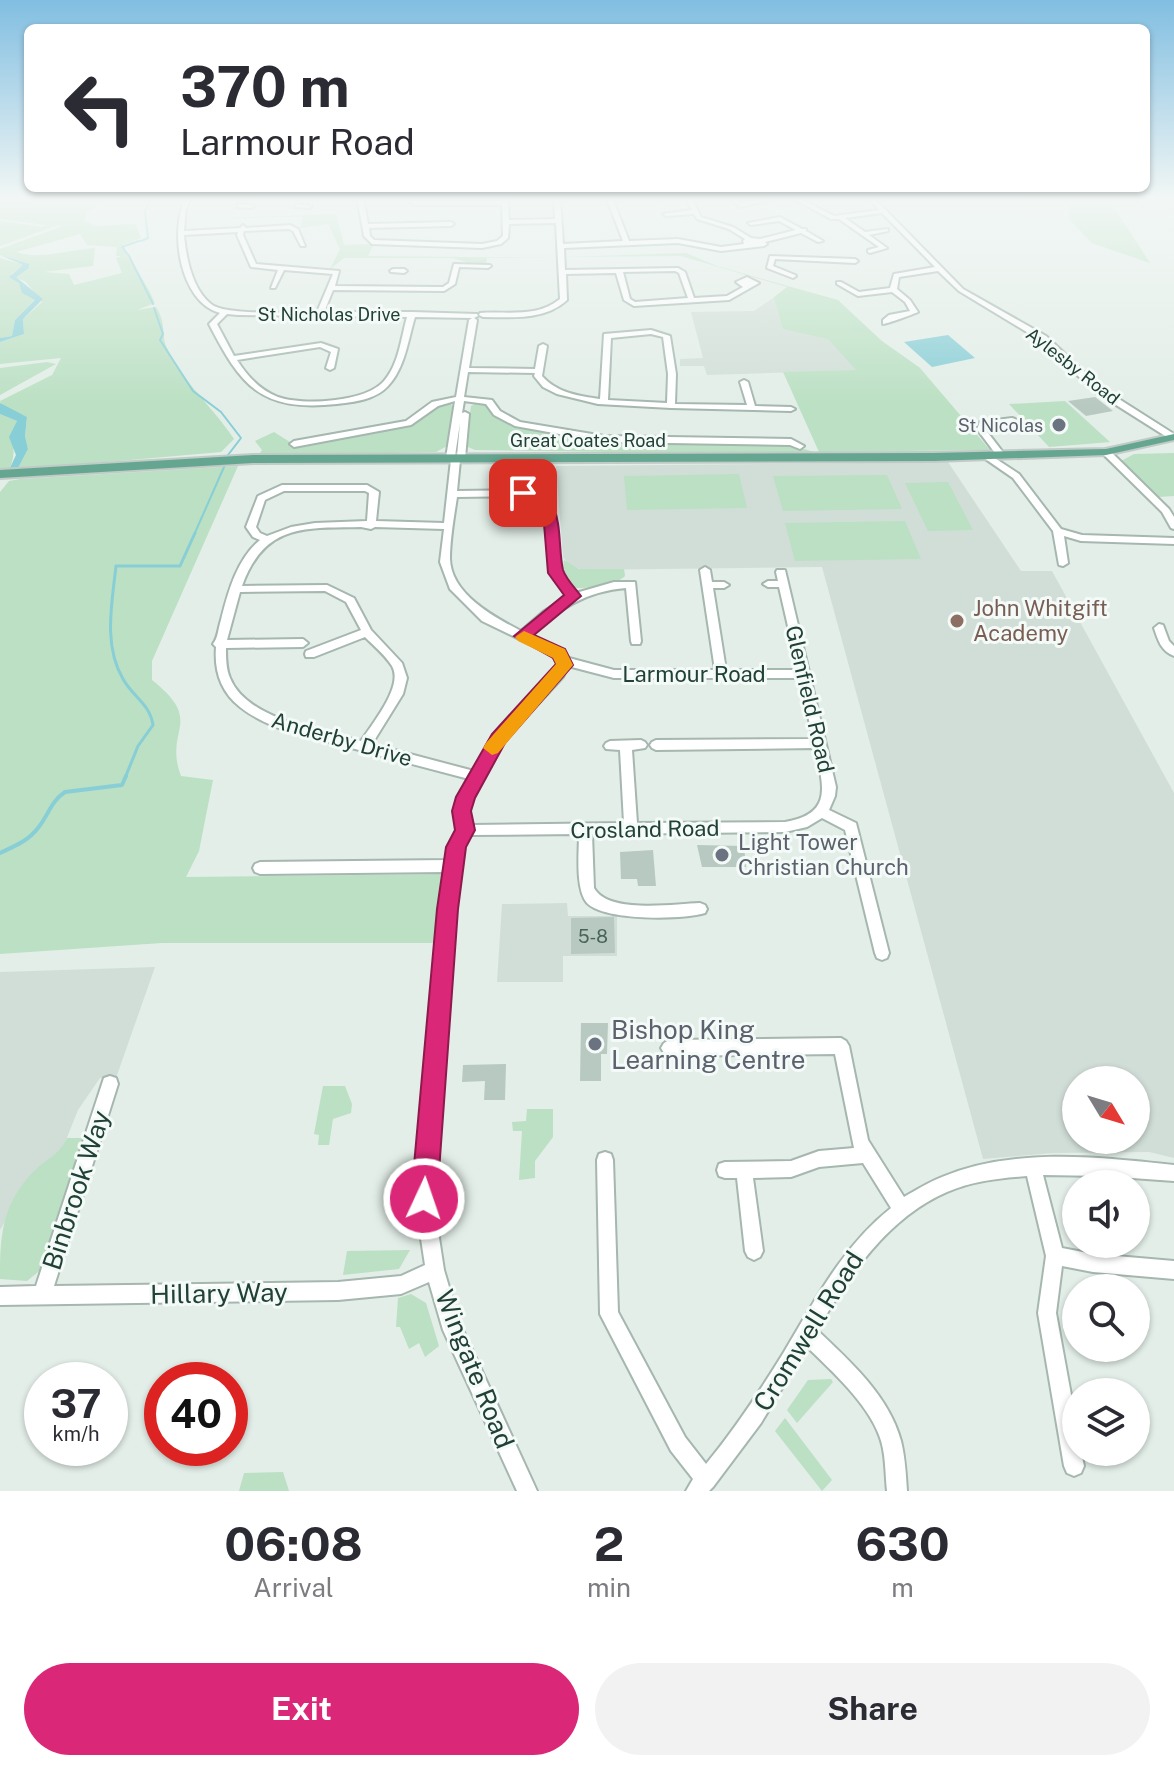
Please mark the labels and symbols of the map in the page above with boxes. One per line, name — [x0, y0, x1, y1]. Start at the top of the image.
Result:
street label: St Nicholas Drive — [257, 304, 401, 325]
street label: Aylesby Road — [1022, 323, 1124, 409]
place label: St Nicolas — [958, 415, 1043, 436]
marker: St Nicolas — [1050, 416, 1068, 434]
street label: Great Coates Road — [510, 430, 666, 451]
pin — [489, 459, 557, 527]
place label: John Whitgift Academy — [973, 595, 1108, 646]
marker: John Whitgift Academy — [948, 612, 966, 630]
street label: Glenfield Road — [780, 623, 840, 775]
street label: Larmour Road — [622, 661, 766, 687]
street label: Anderby Drive — [269, 706, 415, 772]
street label: Crosland Road — [570, 815, 720, 843]
place label: Light Tower Christian Church — [738, 829, 909, 880]
marker: Light Tower Christian Church — [713, 846, 731, 864]
house number: 5-8 — [578, 926, 608, 947]
place label: Bishop King Learning Centre — [611, 1014, 806, 1075]
marker: Bishop King Learning Centre — [586, 1035, 604, 1053]
north arrow — [1062, 1066, 1150, 1154]
street label: Binbrook Way — [36, 1106, 116, 1274]
position arrow — [382, 1157, 466, 1241]
street label: Cromwell Road — [746, 1245, 870, 1417]
street label: Hillary Way — [150, 1276, 288, 1310]
street label: Wingate Road — [429, 1285, 521, 1453]
speed limit sign: 40 — [144, 1362, 248, 1466]

